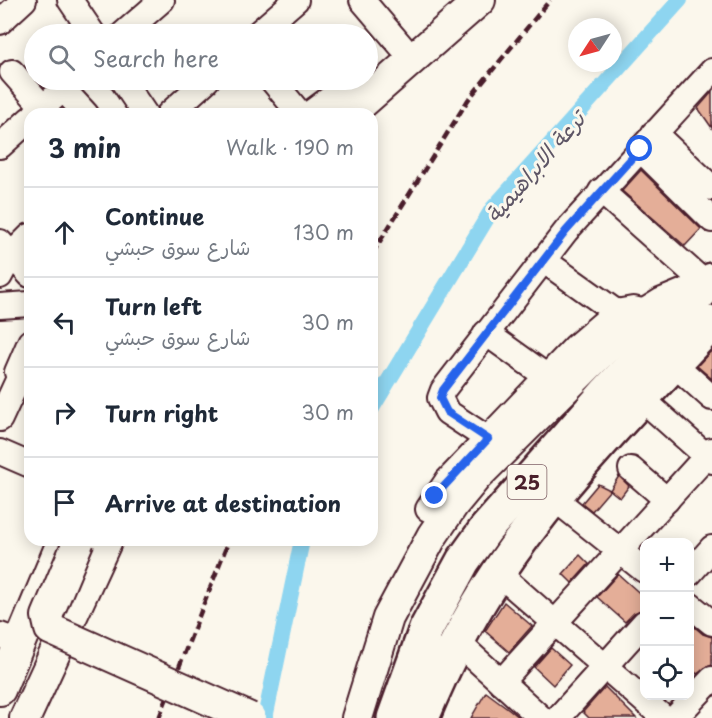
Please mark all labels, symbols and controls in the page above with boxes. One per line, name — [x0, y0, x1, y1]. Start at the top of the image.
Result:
north arrow — [568, 18, 622, 72]
search box — [24, 24, 378, 90]
icon: search — [45, 41, 78, 74]
text: Search here — [93, 41, 219, 74]
water label: ترعة الابراهيمية — [476, 101, 594, 229]
text: 3 min — [48, 128, 121, 167]
text: Walk · 190 m — [226, 132, 354, 162]
route start — [626, 135, 652, 161]
text: Continue — [105, 199, 204, 232]
icon: ahead — [48, 216, 81, 249]
text: 130 m — [294, 217, 354, 247]
text: شارع سوق حبشي — [105, 232, 250, 262]
text: Turn left — [105, 289, 202, 322]
icon: left — [48, 306, 81, 339]
text: 30 m — [301, 307, 354, 337]
text: شارع سوق حبشي — [105, 322, 250, 352]
icon: right — [48, 396, 81, 429]
text: Turn right — [105, 396, 218, 429]
text: 30 m — [301, 397, 354, 427]
road number: 25 — [508, 465, 546, 499]
route end — [421, 482, 447, 508]
icon: arrive — [48, 486, 81, 519]
text: Arrive at destination — [105, 486, 341, 519]
map controls — [640, 538, 694, 700]
button: + — [640, 538, 694, 592]
button: − — [640, 592, 694, 646]
button: locate — [640, 646, 694, 700]

